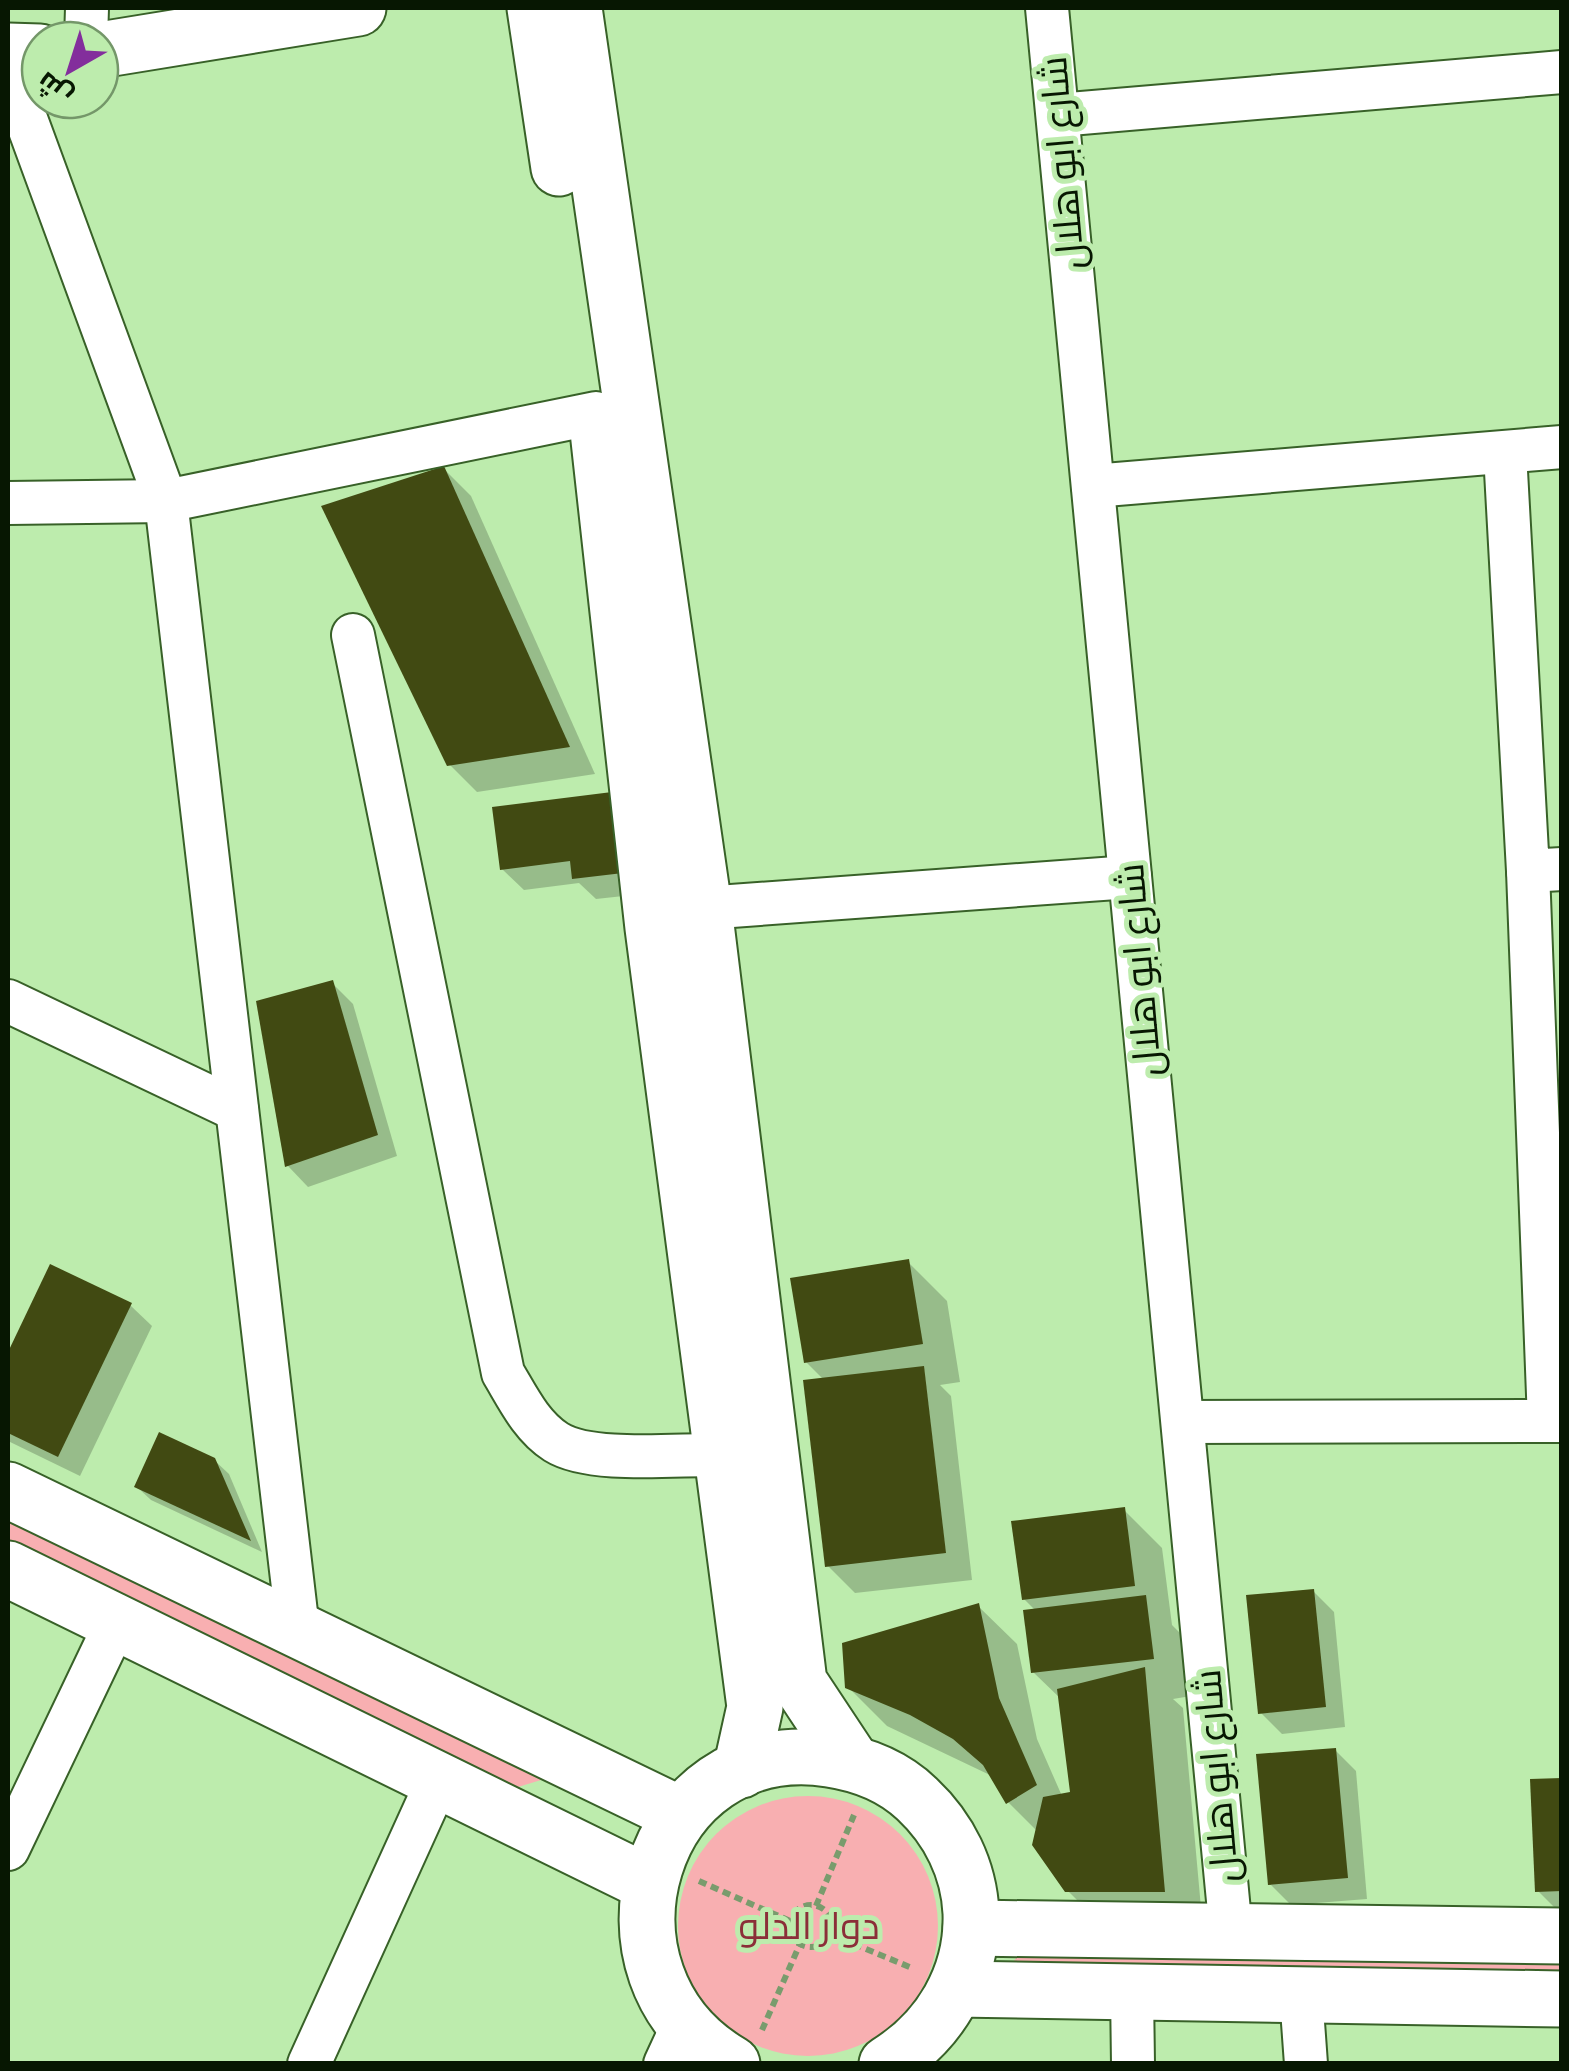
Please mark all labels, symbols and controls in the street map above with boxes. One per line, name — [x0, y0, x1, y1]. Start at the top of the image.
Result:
north arrow — [20, 20, 120, 120]
street label: شارع ابو هلال — [1023, 54, 1099, 272]
text: ش — [26, 62, 81, 118]
street label: شارع ابو هلال — [1100, 861, 1176, 1079]
street label: شارع ابو هلال — [1177, 1667, 1253, 1885]
park label: دوار الدلو — [738, 1896, 880, 1954]

